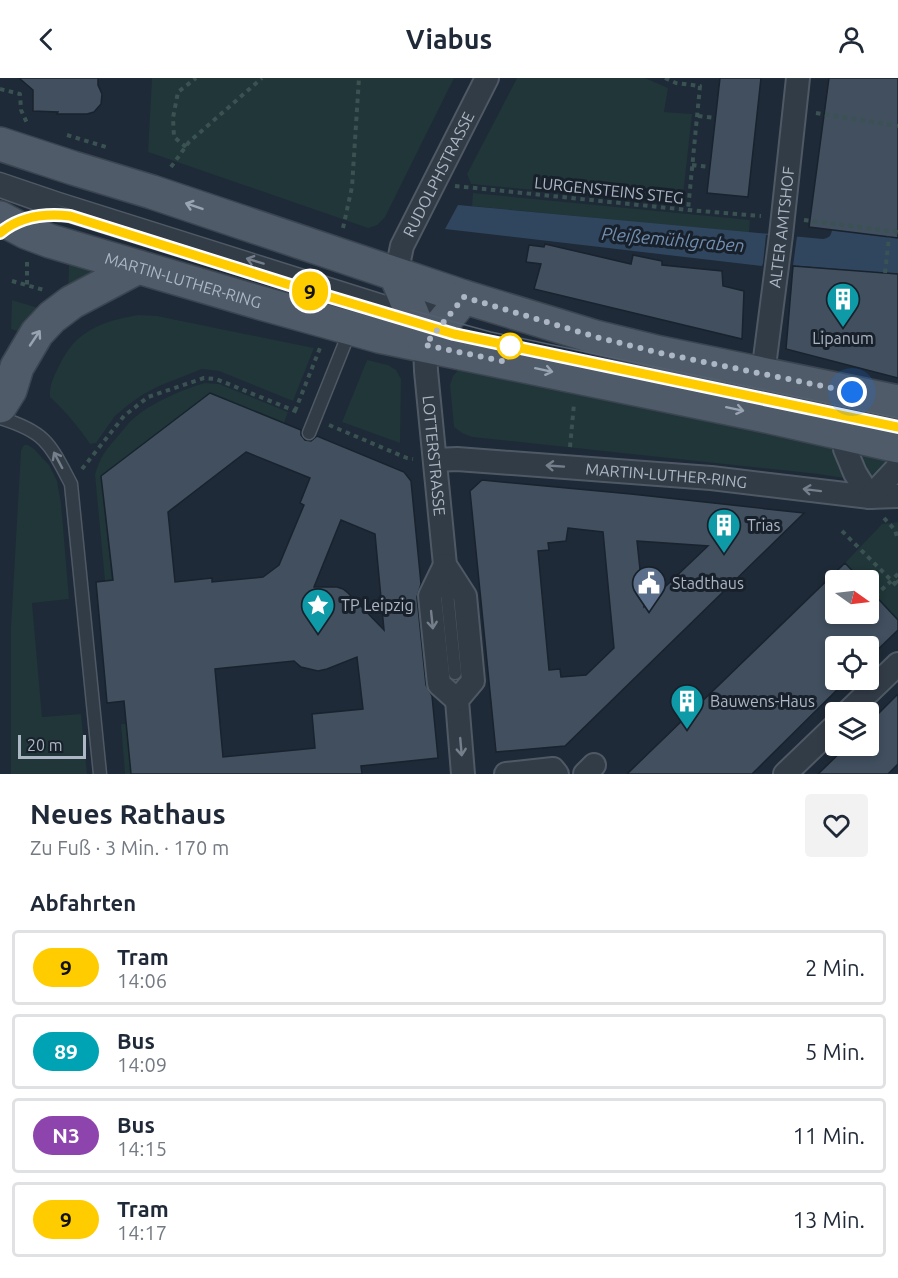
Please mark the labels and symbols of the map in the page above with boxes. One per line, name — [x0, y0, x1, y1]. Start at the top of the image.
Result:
street label: RUDOLPHSTRASSE — [399, 109, 477, 240]
street label: ALTER AMTSHOF — [765, 166, 797, 289]
street label: LURGENSTEINS STEG — [533, 173, 685, 207]
one-way arrow — [185, 200, 204, 211]
water label: Pleißemühlgraben — [601, 223, 746, 256]
street label: MARTIN-LUTHER-RING — [103, 249, 263, 312]
one-way arrow — [246, 255, 265, 266]
line badge: 9 — [290, 272, 330, 310]
building icon: Lipanum — [825, 281, 861, 328]
place label: Lipanum — [812, 329, 874, 347]
one-way arrow — [29, 330, 41, 346]
unlabelled marker — [497, 333, 523, 359]
one-way arrow — [534, 365, 554, 376]
your location — [837, 377, 867, 407]
street label: LOTTERSTRASSE — [419, 394, 449, 517]
one-way arrow — [725, 404, 744, 415]
one-way arrow — [52, 451, 63, 469]
one-way arrow — [546, 460, 566, 471]
street label: MARTIN-LUTHER-RING — [585, 460, 748, 491]
one-way arrow — [803, 484, 822, 495]
building icon: Trias — [706, 507, 742, 554]
place label: Trias — [747, 516, 781, 534]
public building icon: Stadthaus — [631, 565, 667, 612]
north arrow — [825, 570, 879, 624]
place label: Stadthaus — [672, 574, 744, 592]
place icon: TP Leipzig — [300, 587, 336, 634]
place label: TP Leipzig — [341, 596, 414, 614]
one-way arrow — [427, 610, 438, 630]
building icon: Bauwens-Haus — [669, 683, 705, 730]
place label: Bauwens-Haus — [710, 692, 815, 710]
scale bar — [18, 732, 86, 760]
one-way arrow — [456, 737, 467, 757]

